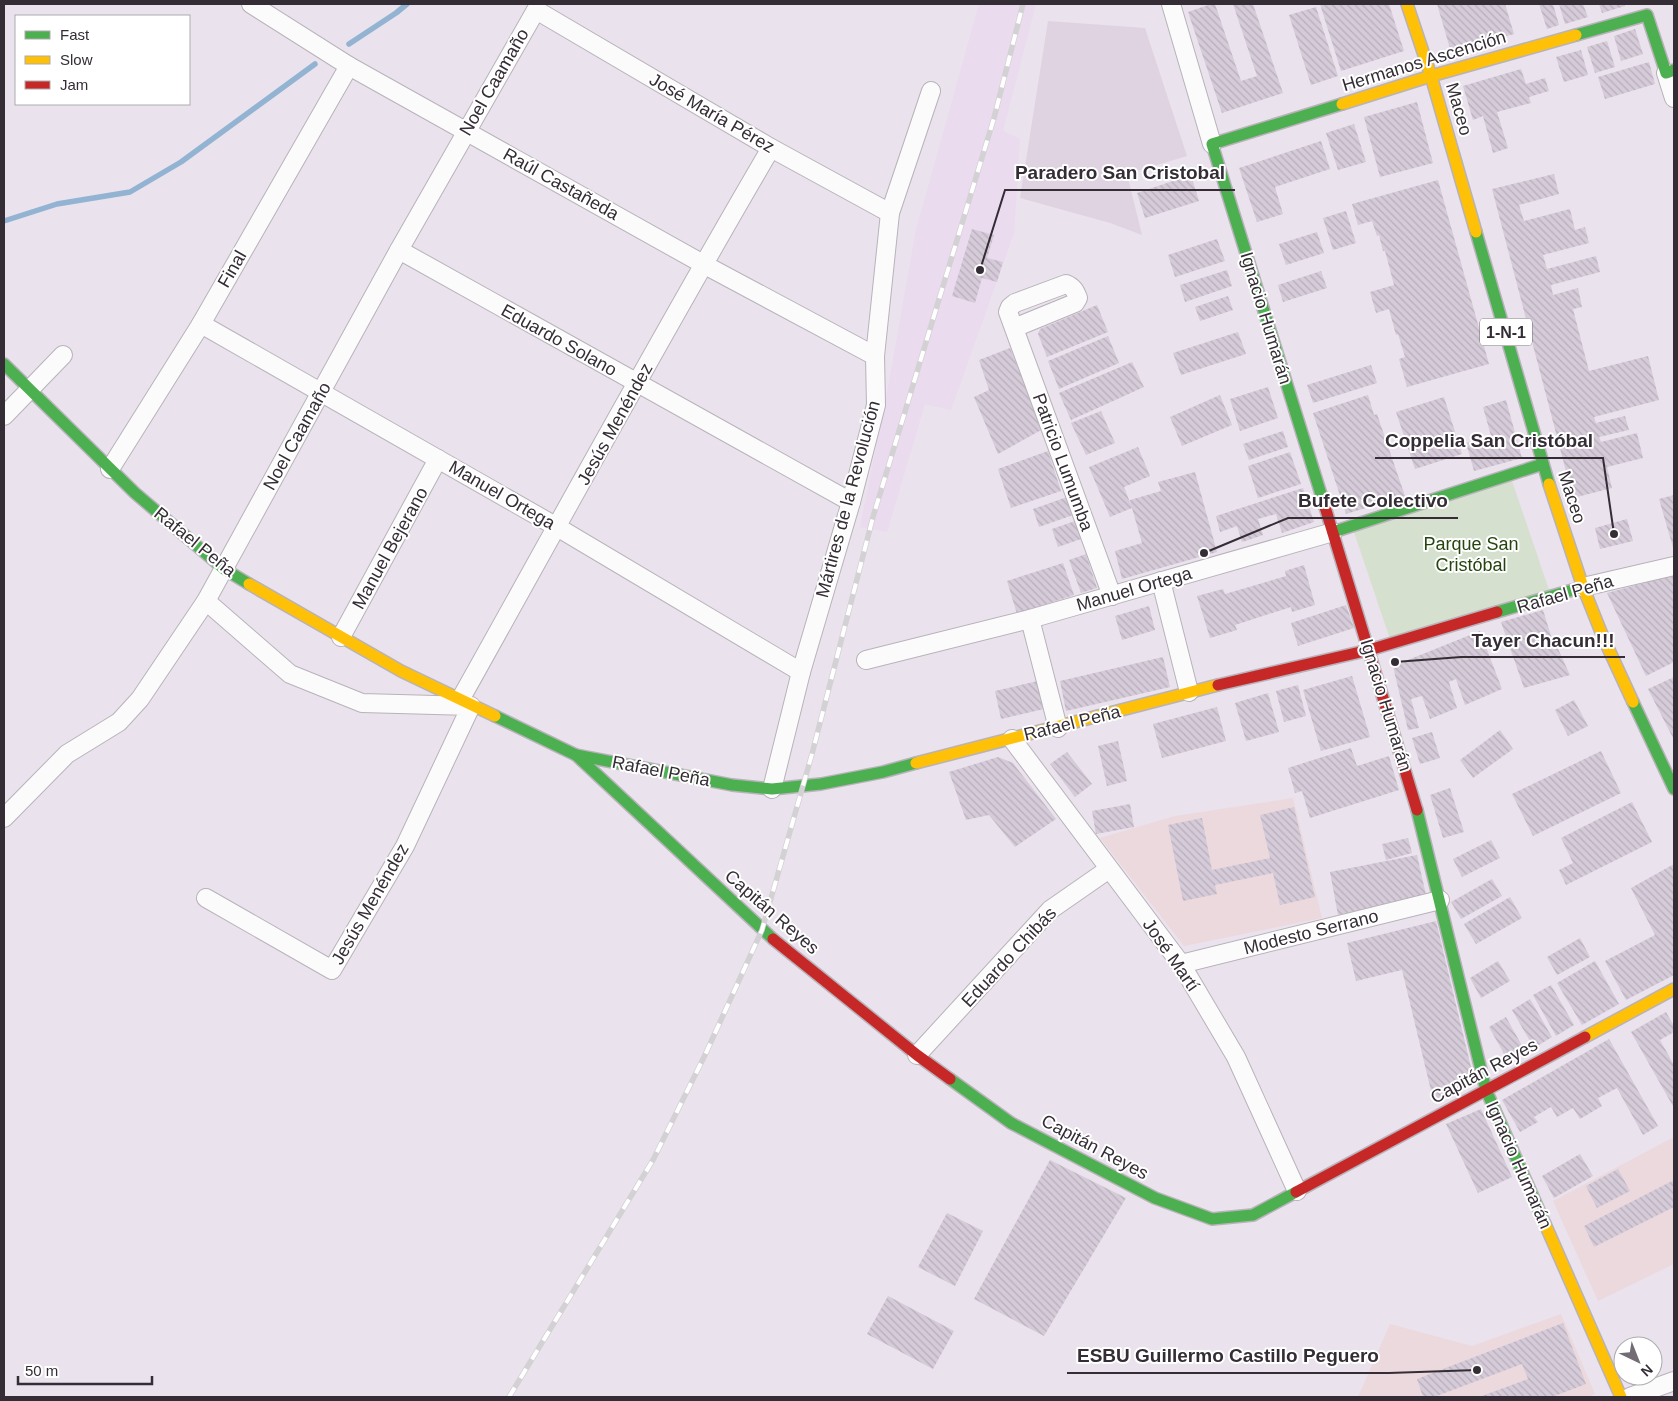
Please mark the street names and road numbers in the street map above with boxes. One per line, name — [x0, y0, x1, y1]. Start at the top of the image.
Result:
street label: Noel Caamaño — [455, 25, 533, 139]
street label: Hermanos Ascención — [1340, 27, 1508, 95]
street label: José María Pérez — [646, 69, 778, 157]
street label: Maceo — [1442, 80, 1476, 138]
street label: Raúl Castañeda — [500, 144, 623, 225]
street label: Final — [214, 247, 250, 291]
street label: Ignacio Humarán — [1236, 250, 1296, 386]
street label: Eduardo Solano — [498, 300, 620, 380]
road number: 1-N-1 — [1480, 318, 1532, 346]
street label: Jesús Menéndez — [573, 360, 657, 488]
street label: Noel Caamaño — [259, 379, 335, 493]
street label: Patricio Lumumba — [1029, 390, 1098, 535]
street label: Mártires de la Revolución — [812, 398, 884, 600]
street label: Manuel Ortega — [445, 457, 559, 534]
street label: Maceo — [1554, 468, 1590, 526]
street label: Manuel Bejerano — [348, 484, 432, 612]
street label: Rafael Peña — [150, 503, 241, 582]
street label: Manuel Ortega — [1074, 563, 1195, 615]
street label: Rafael Peña — [1515, 570, 1616, 617]
street label: Ignacio Humarán — [1356, 637, 1416, 773]
street label: Rafael Peña — [1022, 701, 1123, 745]
street label: Rafael Peña — [610, 752, 713, 790]
street label: Jesús Menéndez — [327, 840, 413, 968]
street label: Capitán Reyes — [721, 866, 823, 958]
street label: Eduardo Chibás — [958, 903, 1060, 1011]
street label: Modesto Serrano — [1242, 906, 1380, 958]
street label: José Martí — [1139, 915, 1203, 995]
street label: Capitán Reyes — [1427, 1034, 1541, 1108]
street label: Ignacio Humarán — [1482, 1098, 1556, 1232]
street label: Capitán Reyes — [1038, 1110, 1152, 1184]

